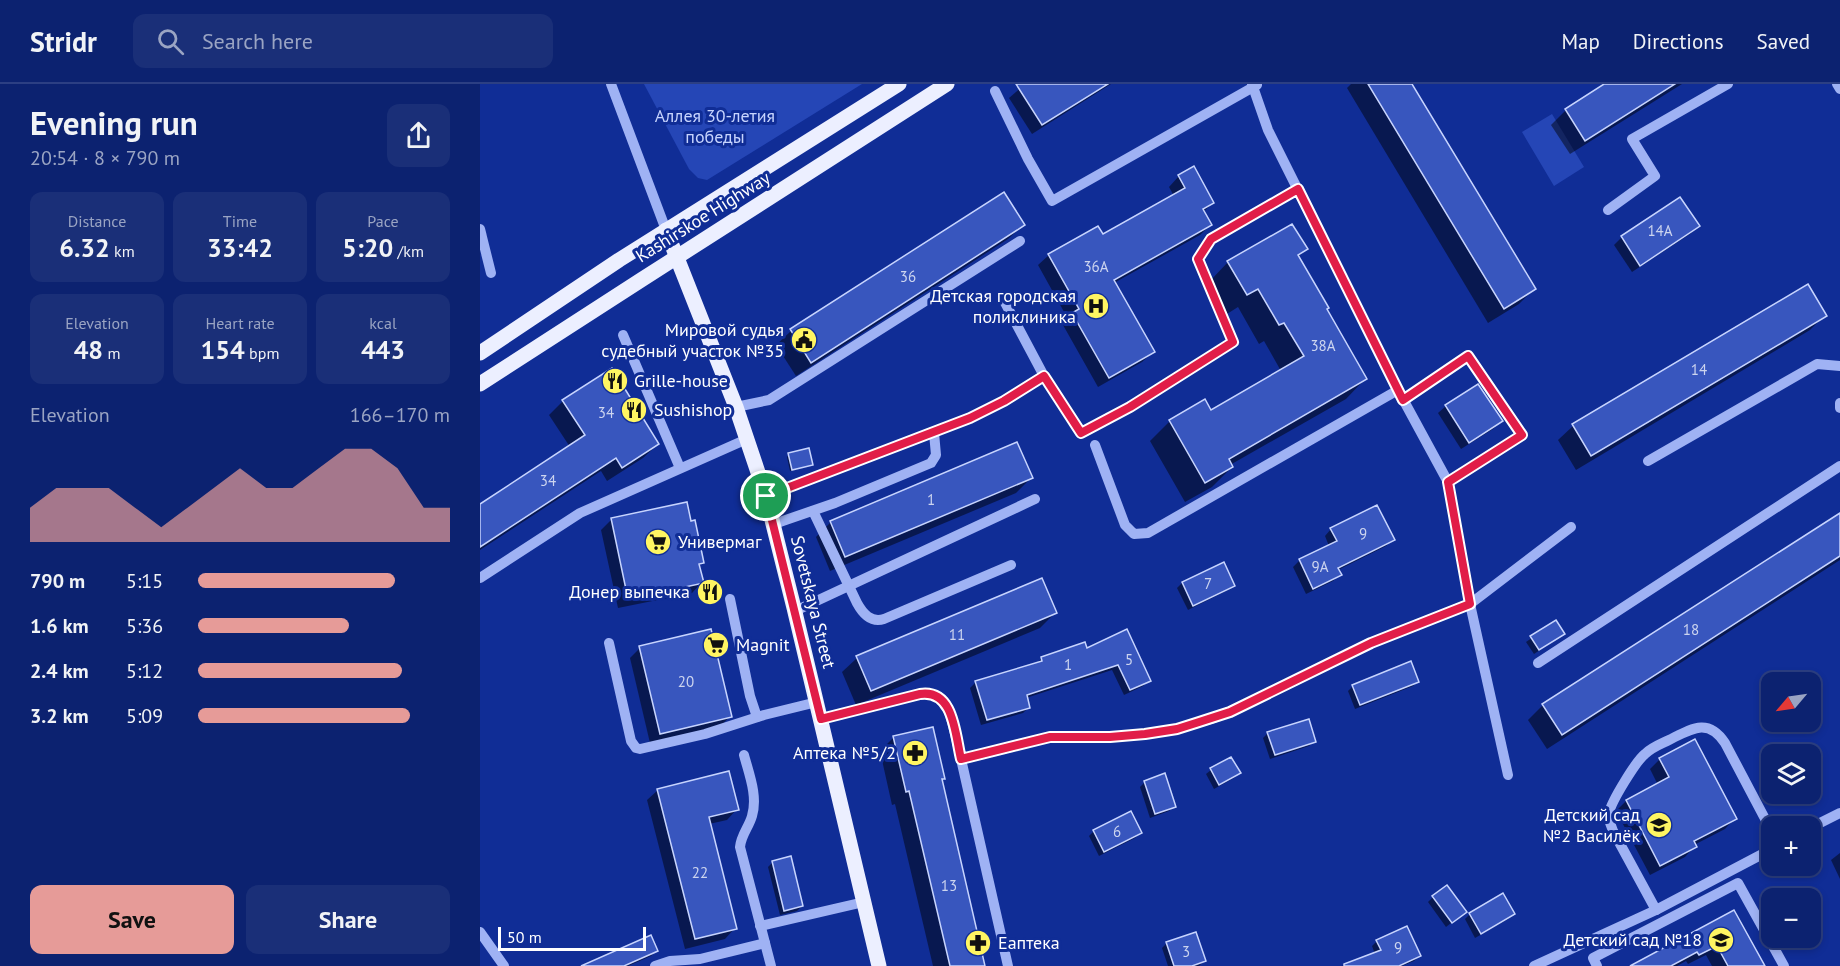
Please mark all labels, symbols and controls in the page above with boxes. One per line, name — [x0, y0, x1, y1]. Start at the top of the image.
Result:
search box — [133, 14, 553, 68]
text: Stridr — [30, 23, 97, 60]
icon: search — [154, 25, 187, 58]
text: Search here — [202, 27, 313, 55]
text: Map — [1561, 28, 1600, 55]
text: Directions — [1633, 28, 1724, 55]
text: Saved — [1757, 28, 1810, 55]
text: Evening run — [30, 101, 198, 144]
button: share — [387, 104, 450, 167]
park label: Аллея 30-летия победы — [655, 104, 775, 148]
text: 20:54 · 8 × 790 m — [30, 145, 180, 171]
street label: Kashirskoe Highway — [631, 166, 775, 267]
text: Distance — [68, 211, 126, 231]
text: Time — [223, 211, 257, 231]
text: Pace — [367, 211, 399, 231]
house number: 14А — [1647, 221, 1673, 240]
text: 6.32 — [59, 231, 110, 264]
text: 33:42 — [207, 231, 273, 264]
text: 5:20 — [342, 231, 393, 264]
text: km — [110, 241, 135, 261]
text: /km — [393, 241, 424, 261]
house number: 36А — [1083, 257, 1109, 276]
house number: 36 — [900, 267, 916, 286]
place label: Детская городская поликлиника — [930, 284, 1076, 328]
hospital icon: Детская городская поликлиника — [1081, 291, 1111, 321]
text: Elevation — [65, 313, 129, 333]
text: Heart rate — [205, 313, 275, 333]
text: kcal — [369, 313, 397, 333]
place label: Мировой судья судебный участок №35 — [601, 318, 784, 362]
public building icon: Мировой судья судебный участок №35 — [789, 325, 819, 355]
text: 48 — [74, 333, 103, 366]
text: 154 — [201, 333, 245, 366]
text: 443 — [361, 333, 405, 366]
house number: 38А — [1310, 336, 1336, 355]
text: m — [103, 343, 120, 363]
text: bpm — [245, 343, 279, 363]
house number: 14 — [1691, 360, 1707, 379]
restaurant icon: Grille-house — [600, 366, 630, 396]
place label: Grille-house — [634, 369, 728, 392]
restaurant icon: Sushishop — [619, 395, 649, 425]
place label: Sushishop — [654, 398, 732, 421]
text: Elevation — [30, 402, 110, 428]
text: 166–170 m — [350, 402, 450, 428]
house number: 34 — [598, 403, 614, 422]
pin — [740, 470, 791, 521]
house number: 34 — [540, 471, 556, 490]
icon: arrive — [749, 479, 782, 512]
house number: 1 — [927, 490, 935, 509]
house number: 9 — [1359, 524, 1367, 543]
supermarket icon: Универмаг — [643, 527, 673, 557]
place label: Универмаг — [678, 530, 762, 553]
street label: Sovetskaya Street — [786, 533, 841, 671]
house number: 9А — [1312, 557, 1329, 576]
text: 790 m — [30, 568, 85, 594]
text: 5:15 — [126, 568, 163, 594]
house number: 7 — [1204, 574, 1212, 593]
restaurant icon: Донер выпечка — [695, 577, 725, 607]
place label: Донер выпечка — [569, 580, 690, 603]
text: 1.6 km — [30, 613, 89, 639]
text: 5:36 — [126, 613, 163, 639]
house number: 18 — [1683, 620, 1699, 639]
house number: 11 — [949, 625, 965, 644]
supermarket icon: Magnit — [701, 630, 731, 660]
place label: Magnit — [736, 633, 790, 656]
house number: 5 — [1125, 650, 1133, 669]
house number: 1 — [1064, 655, 1072, 674]
text: 2.4 km — [30, 658, 89, 684]
text: 5:12 — [126, 658, 163, 684]
house number: 20 — [678, 672, 694, 691]
north arrow — [1761, 672, 1821, 732]
map controls — [1761, 672, 1821, 948]
text: 3.2 km — [30, 703, 89, 729]
text: 5:09 — [126, 703, 163, 729]
pharmacy icon: Аптека №5/2 — [900, 738, 930, 768]
place label: Аптека №5/2 — [793, 741, 896, 764]
button: layers — [1761, 744, 1821, 804]
place label: Детский сад №2 Василёк — [1543, 803, 1640, 847]
school or university icon: Детский сад №2 Василёк — [1644, 810, 1674, 840]
button: + — [1761, 816, 1821, 876]
house number: 6 — [1113, 822, 1121, 841]
house number: 22 — [692, 863, 708, 882]
house number: 13 — [941, 876, 957, 895]
button: Save — [30, 885, 234, 954]
button: Share — [246, 885, 450, 954]
button: − — [1761, 888, 1821, 948]
scale bar — [498, 924, 646, 952]
school or university icon: Детский сад №18 — [1706, 925, 1736, 955]
text: 50 m — [507, 927, 542, 947]
pharmacy icon: Еаптека — [963, 928, 993, 958]
place label: Детский сад №18 — [1564, 928, 1702, 951]
place label: Еаптека — [998, 931, 1060, 954]
house number: 9 — [1394, 938, 1402, 957]
house number: 3 — [1182, 942, 1190, 961]

